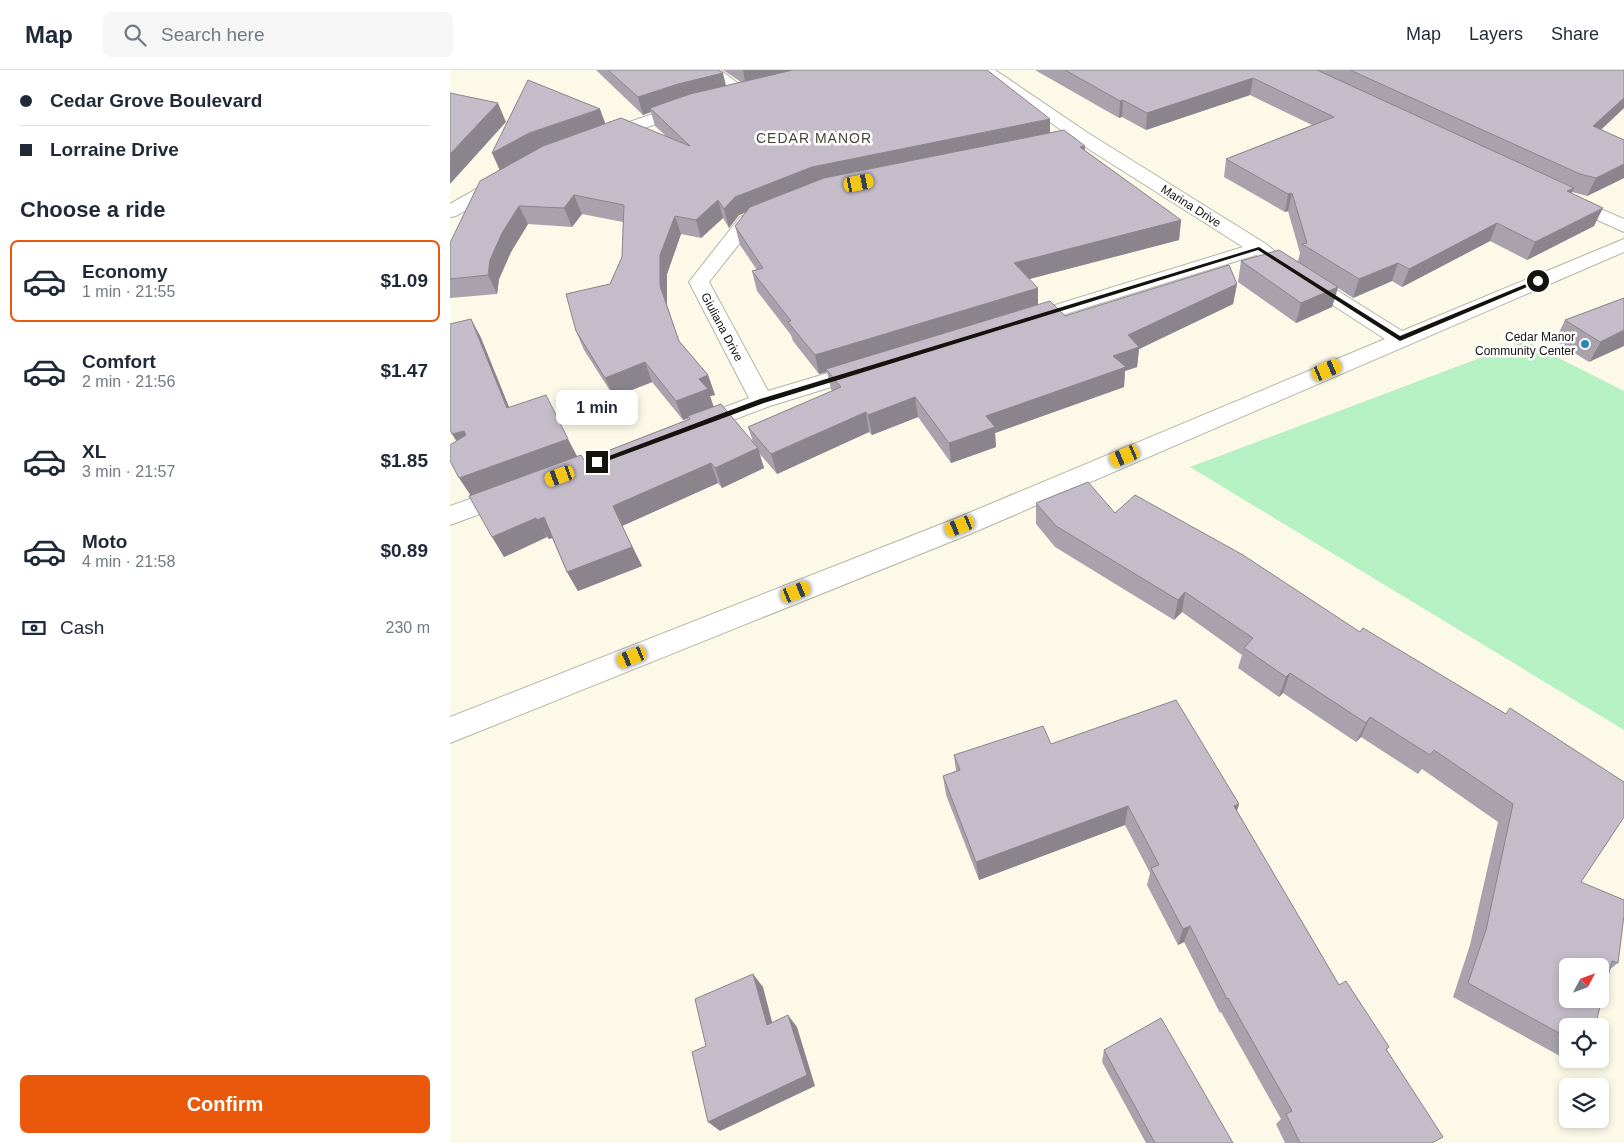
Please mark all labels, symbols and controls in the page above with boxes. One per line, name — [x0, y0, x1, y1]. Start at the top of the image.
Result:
search box — [103, 12, 453, 57]
text: Map — [25, 21, 73, 48]
icon: search — [121, 21, 149, 49]
text: Search here — [161, 24, 265, 45]
text: Map — [1406, 24, 1441, 44]
text: Layers — [1469, 24, 1523, 44]
text: Share — [1551, 24, 1599, 44]
text: Cedar Grove Boulevard — [50, 90, 262, 111]
district label: CEDAR MANOR — [756, 130, 872, 146]
text: Lorraine Drive — [50, 139, 179, 160]
car — [842, 173, 875, 193]
street label: Marina Drive — [1158, 182, 1224, 230]
text: Choose a ride — [20, 197, 165, 222]
icon: car — [22, 259, 67, 304]
text: Economy — [82, 261, 168, 282]
text: $1.09 — [380, 270, 428, 291]
route start — [1527, 270, 1549, 292]
text: 1 min · 21:55 — [82, 283, 175, 300]
street label: Giuliana Drive — [698, 290, 746, 364]
place label: Cedar Manor Community Center — [1475, 330, 1575, 358]
marker: Cedar Manor Community Center — [1579, 338, 1591, 350]
icon: car — [22, 349, 67, 394]
text: Comfort — [82, 351, 156, 372]
car — [1310, 357, 1343, 383]
text: $1.47 — [380, 360, 428, 381]
text: 2 min · 21:56 — [82, 373, 175, 390]
callout: 1 min — [556, 390, 638, 424]
text: 1 min — [576, 399, 618, 416]
icon: car — [22, 439, 67, 484]
text: XL — [82, 441, 106, 462]
car — [1108, 443, 1141, 469]
text: $1.85 — [380, 450, 428, 471]
route end — [586, 451, 608, 473]
text: 3 min · 21:57 — [82, 463, 175, 480]
car — [543, 464, 576, 488]
car — [943, 513, 976, 539]
icon: car — [22, 529, 67, 574]
text: Moto — [82, 531, 127, 552]
text: $0.89 — [380, 540, 428, 561]
text: 4 min · 21:58 — [82, 553, 175, 570]
car — [779, 579, 812, 605]
icon: cash — [20, 614, 48, 642]
text: Cash — [60, 617, 104, 638]
text: 230 m — [386, 619, 430, 636]
car — [615, 644, 648, 670]
north arrow — [1559, 958, 1609, 1008]
map controls — [1559, 958, 1609, 1128]
button: locate — [1559, 1018, 1609, 1068]
button: Confirm — [20, 1075, 430, 1133]
button: layers — [1559, 1078, 1609, 1128]

